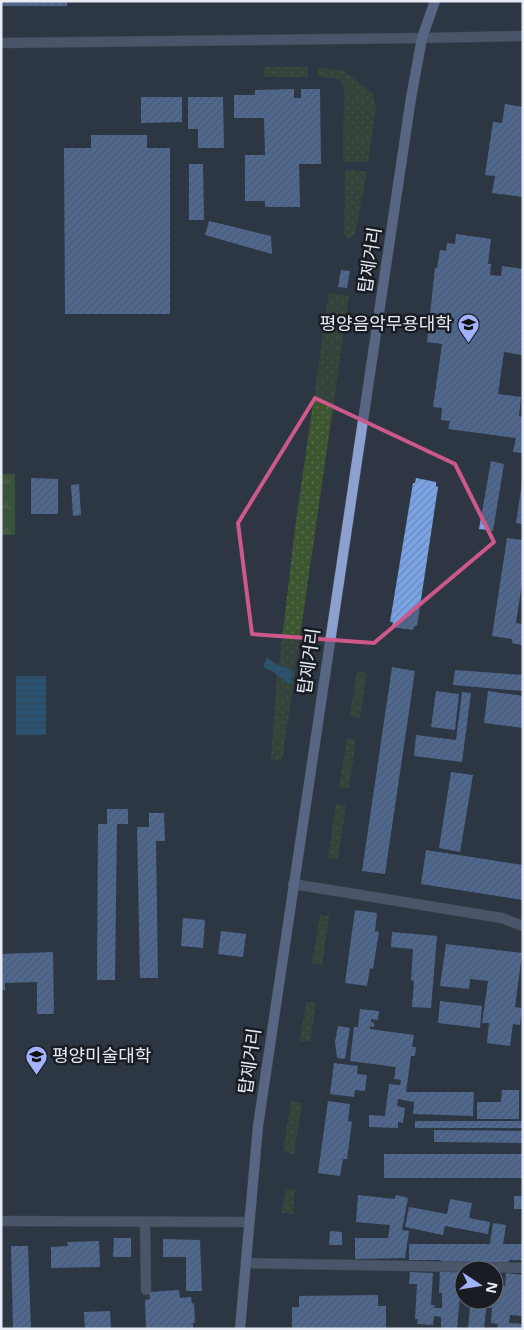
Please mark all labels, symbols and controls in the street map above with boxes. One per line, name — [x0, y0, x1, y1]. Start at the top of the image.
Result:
street label: 탑제거리 — [352, 225, 386, 294]
place label: 평양음악무용대학 — [320, 311, 452, 335]
school or university icon: 평양음악무용대학 — [456, 312, 480, 343]
street label: 탑제거리 — [292, 626, 325, 695]
street label: 탑제거리 — [233, 1026, 266, 1095]
place label: 평양미술대학 — [52, 1043, 151, 1067]
school or university icon: 평양미술대학 — [24, 1044, 48, 1075]
north arrow — [454, 1260, 504, 1310]
text: N — [482, 1280, 503, 1295]

